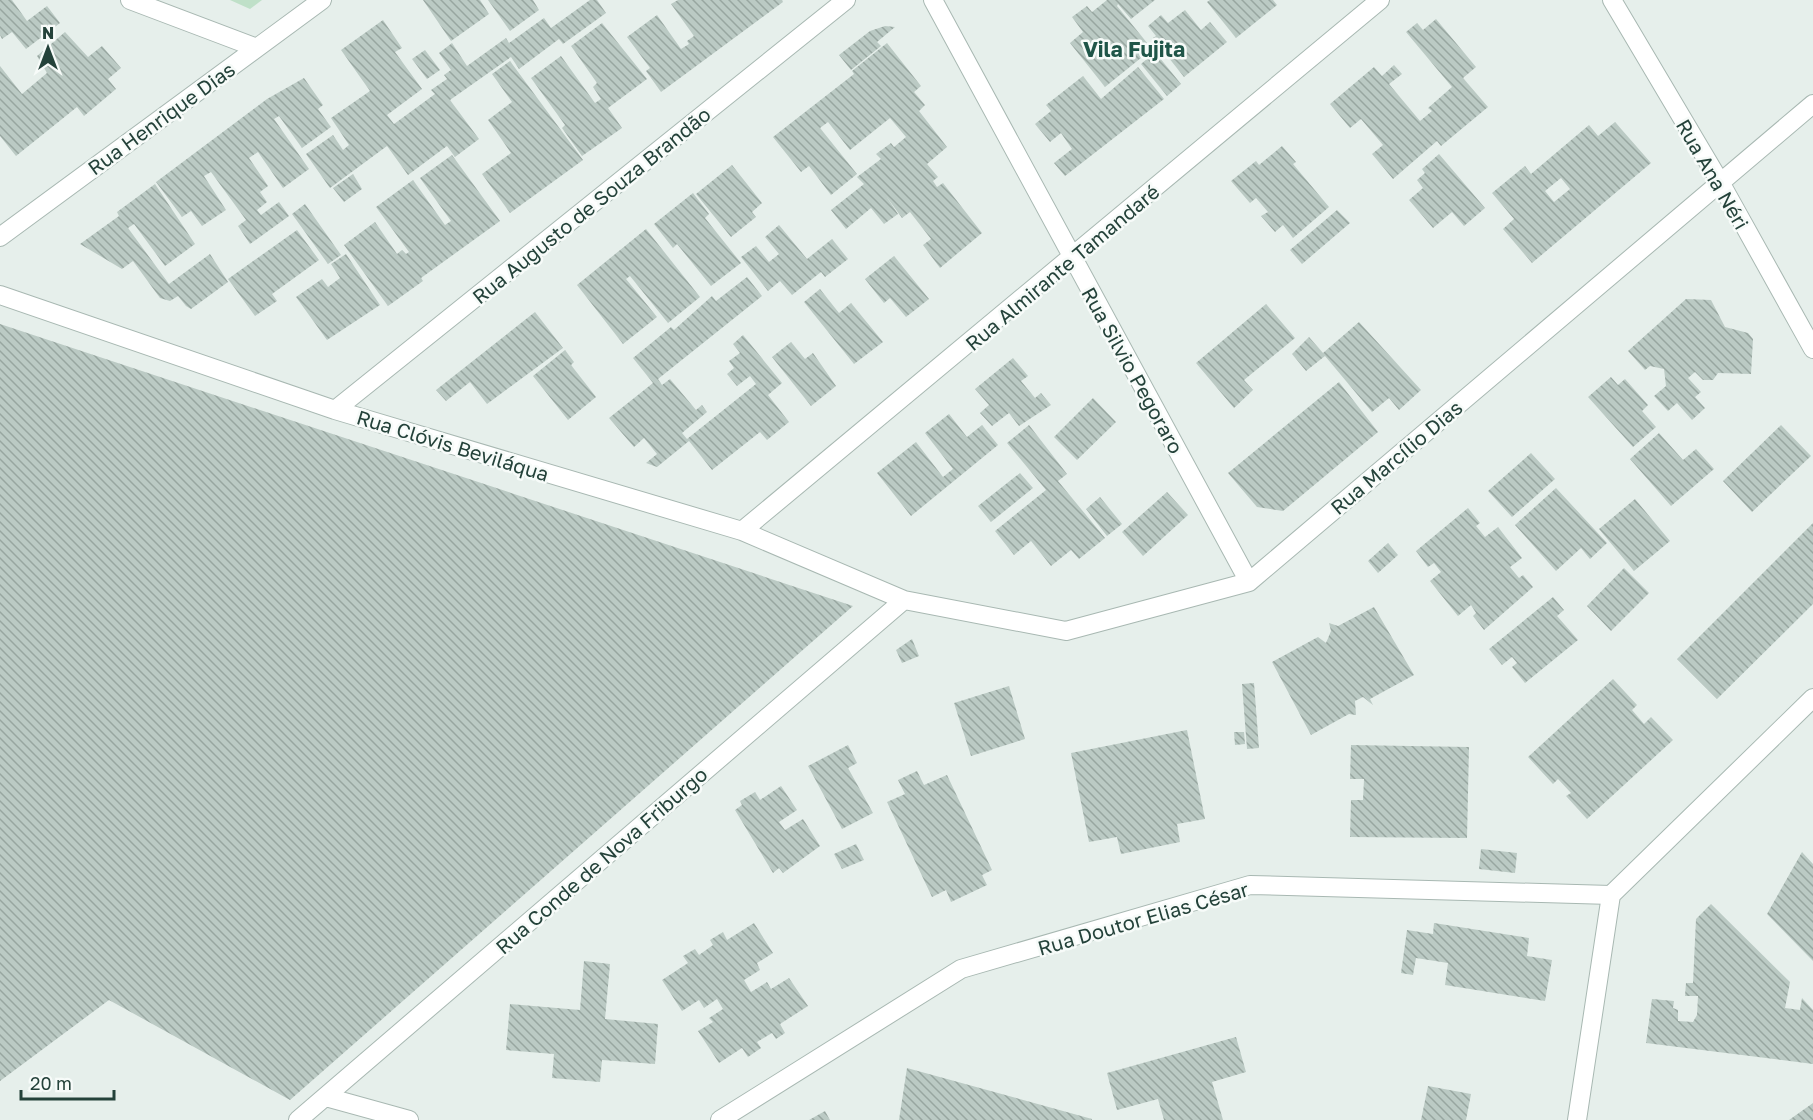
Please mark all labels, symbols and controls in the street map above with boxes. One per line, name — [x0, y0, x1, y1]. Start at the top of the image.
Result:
north arrow — [18, 18, 78, 78]
text: N — [42, 23, 54, 43]
district label: Vila Fujita — [1083, 36, 1185, 62]
street label: Rua Henrique Dias — [83, 57, 239, 179]
street label: Rua Augusto de Souza Brandão — [467, 102, 715, 308]
street label: Rua Ana Néri — [1672, 114, 1754, 234]
street label: Rua Almirante Tamandaré — [960, 179, 1164, 355]
street label: Rua Silvio Pegoraro — [1077, 283, 1189, 457]
street label: Rua Marcílio Dias — [1325, 395, 1467, 519]
street label: Rua Clóvis Beviláqua — [354, 404, 552, 486]
street label: Rua Conde de Nova Friburgo — [490, 762, 712, 958]
street label: Rua Doutor Elias César — [1035, 876, 1251, 960]
scale bar — [21, 1063, 114, 1101]
text: 20 m — [30, 1072, 72, 1094]

